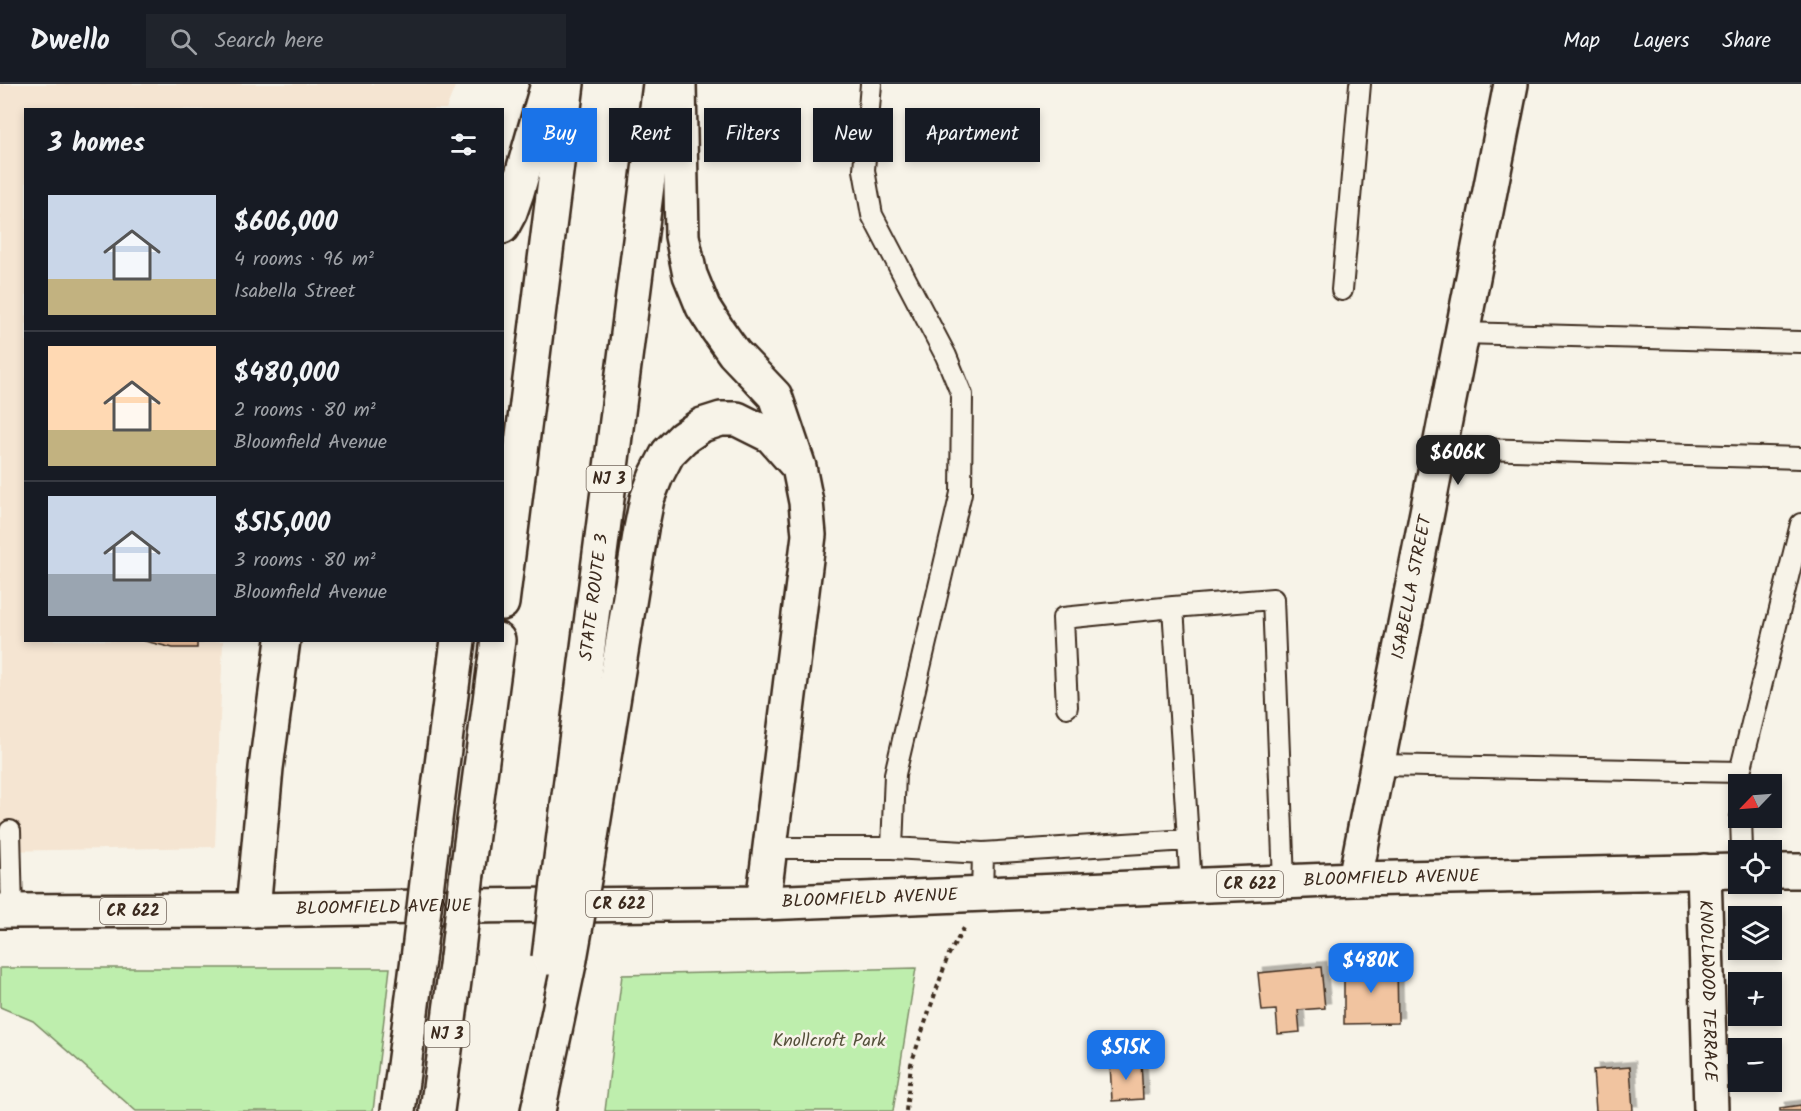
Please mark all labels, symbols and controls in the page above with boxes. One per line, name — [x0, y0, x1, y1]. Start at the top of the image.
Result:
search box — [146, 14, 566, 68]
text: Dwello — [30, 19, 110, 64]
text: Search here — [215, 24, 323, 59]
icon: search — [167, 25, 200, 58]
text: Map — [1563, 25, 1600, 58]
text: Layers — [1633, 25, 1689, 58]
text: Share — [1722, 25, 1771, 58]
chip: Buy — [522, 108, 597, 162]
chip: Rent — [609, 108, 692, 162]
chip: Filters — [704, 108, 801, 162]
chip: New — [813, 108, 893, 162]
chip: Apartment — [905, 108, 1040, 162]
text: 3 homes — [48, 123, 145, 165]
icon: filters — [447, 128, 480, 161]
text: $606,000 — [234, 202, 338, 244]
icon: home — [96, 219, 168, 291]
text: 4 rooms · 96 m² — [234, 244, 374, 276]
text: Isabella Street — [234, 276, 356, 308]
text: $480,000 — [234, 353, 339, 395]
icon: home — [96, 370, 168, 442]
text: 2 rooms · 80 m² — [234, 395, 376, 427]
text: Bloomfield Avenue — [234, 427, 387, 459]
pin: $606K — [1416, 435, 1500, 486]
text: $606K — [1430, 438, 1486, 470]
road number: NJ 3 — [586, 466, 632, 492]
text: $515,000 — [234, 503, 330, 545]
street label: ISABELLA STREET — [1384, 512, 1441, 662]
icon: home — [96, 520, 168, 592]
street label: STATE ROUTE 3 — [572, 532, 617, 662]
text: 3 rooms · 80 m² — [234, 545, 376, 577]
text: Bloomfield Avenue — [234, 577, 387, 609]
north arrow — [1728, 774, 1782, 828]
map controls — [1728, 774, 1782, 1092]
button: locate — [1728, 840, 1782, 894]
street label: BLOOMFIELD AVENUE — [1303, 862, 1480, 896]
road number: CR 622 — [1217, 871, 1283, 897]
street label: BLOOMFIELD AVENUE — [781, 881, 959, 917]
road number: CR 622 — [586, 891, 652, 917]
street label: BLOOMFIELD AVENUE — [296, 892, 473, 924]
road number: CR 622 — [100, 898, 166, 924]
street label: KNOLLWOOD TERRACE — [1690, 900, 1725, 1083]
button: layers — [1728, 906, 1782, 960]
pin: $480K — [1329, 943, 1413, 994]
text: $480K — [1343, 946, 1399, 978]
button: + — [1728, 972, 1782, 1026]
road number: NJ 3 — [424, 1021, 470, 1047]
park label: Knollcroft Park — [773, 1027, 886, 1056]
pin: $515K — [1084, 1030, 1168, 1081]
text: $515K — [1101, 1033, 1151, 1065]
button: − — [1728, 1038, 1782, 1092]

